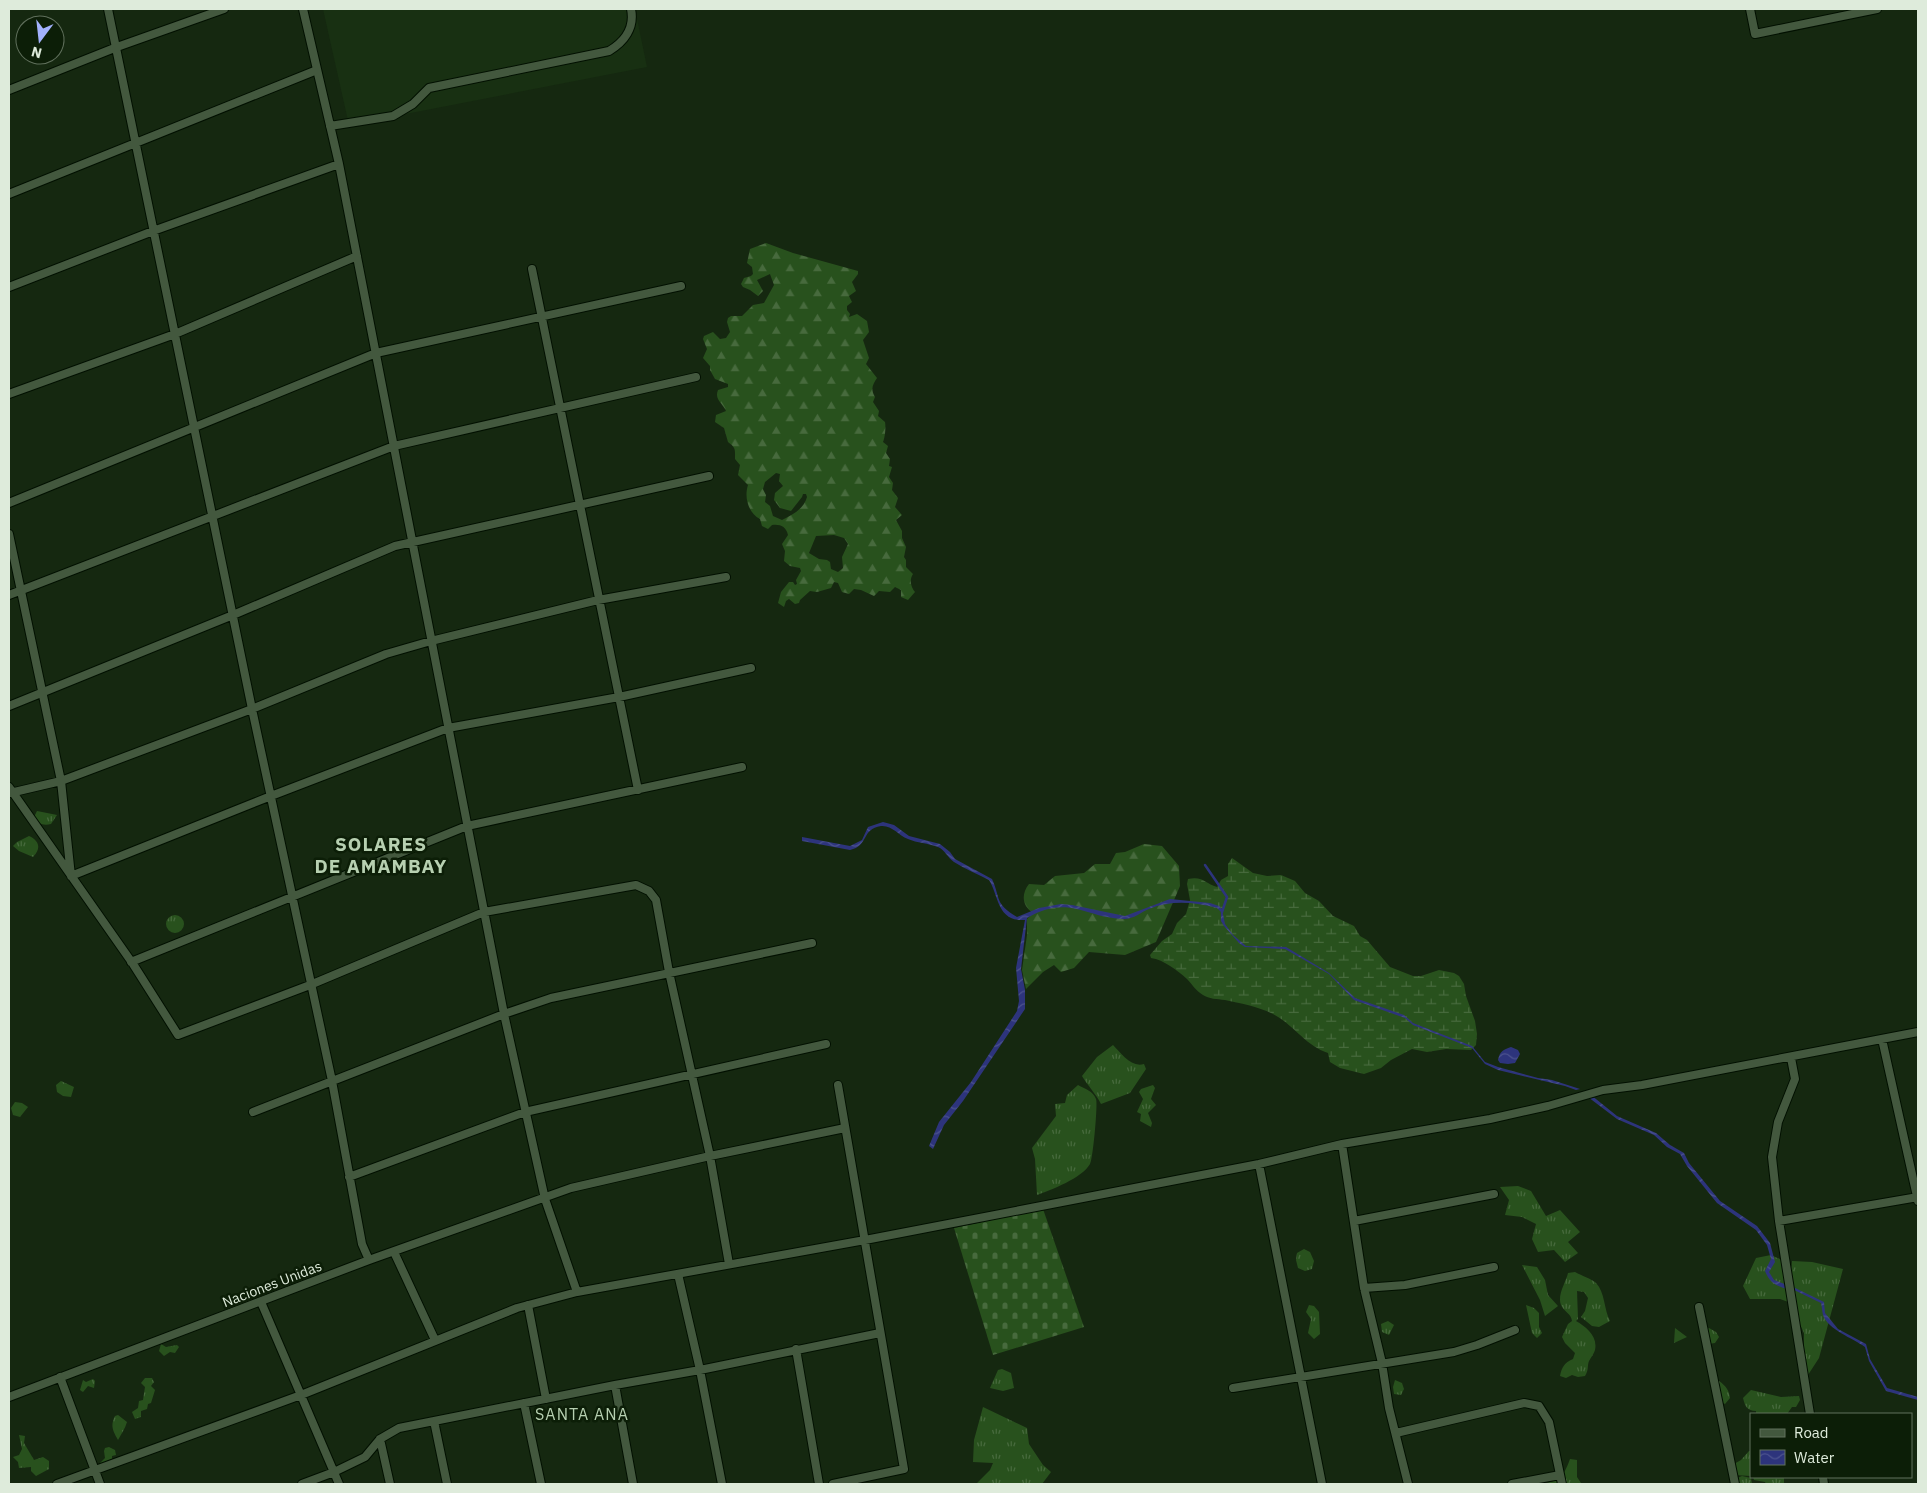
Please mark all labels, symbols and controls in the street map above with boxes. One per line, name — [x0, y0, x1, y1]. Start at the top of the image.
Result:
north arrow — [15, 15, 65, 65]
text: N — [29, 43, 44, 63]
district label: SOLARES DE AMAMBAY — [315, 832, 447, 878]
street label: Naciones Unidas — [220, 1257, 324, 1311]
district label: SANTA ANA — [535, 1404, 629, 1424]
legend — [1750, 1413, 1912, 1478]
text: Road — [1794, 1423, 1829, 1442]
text: Water — [1794, 1448, 1835, 1467]

